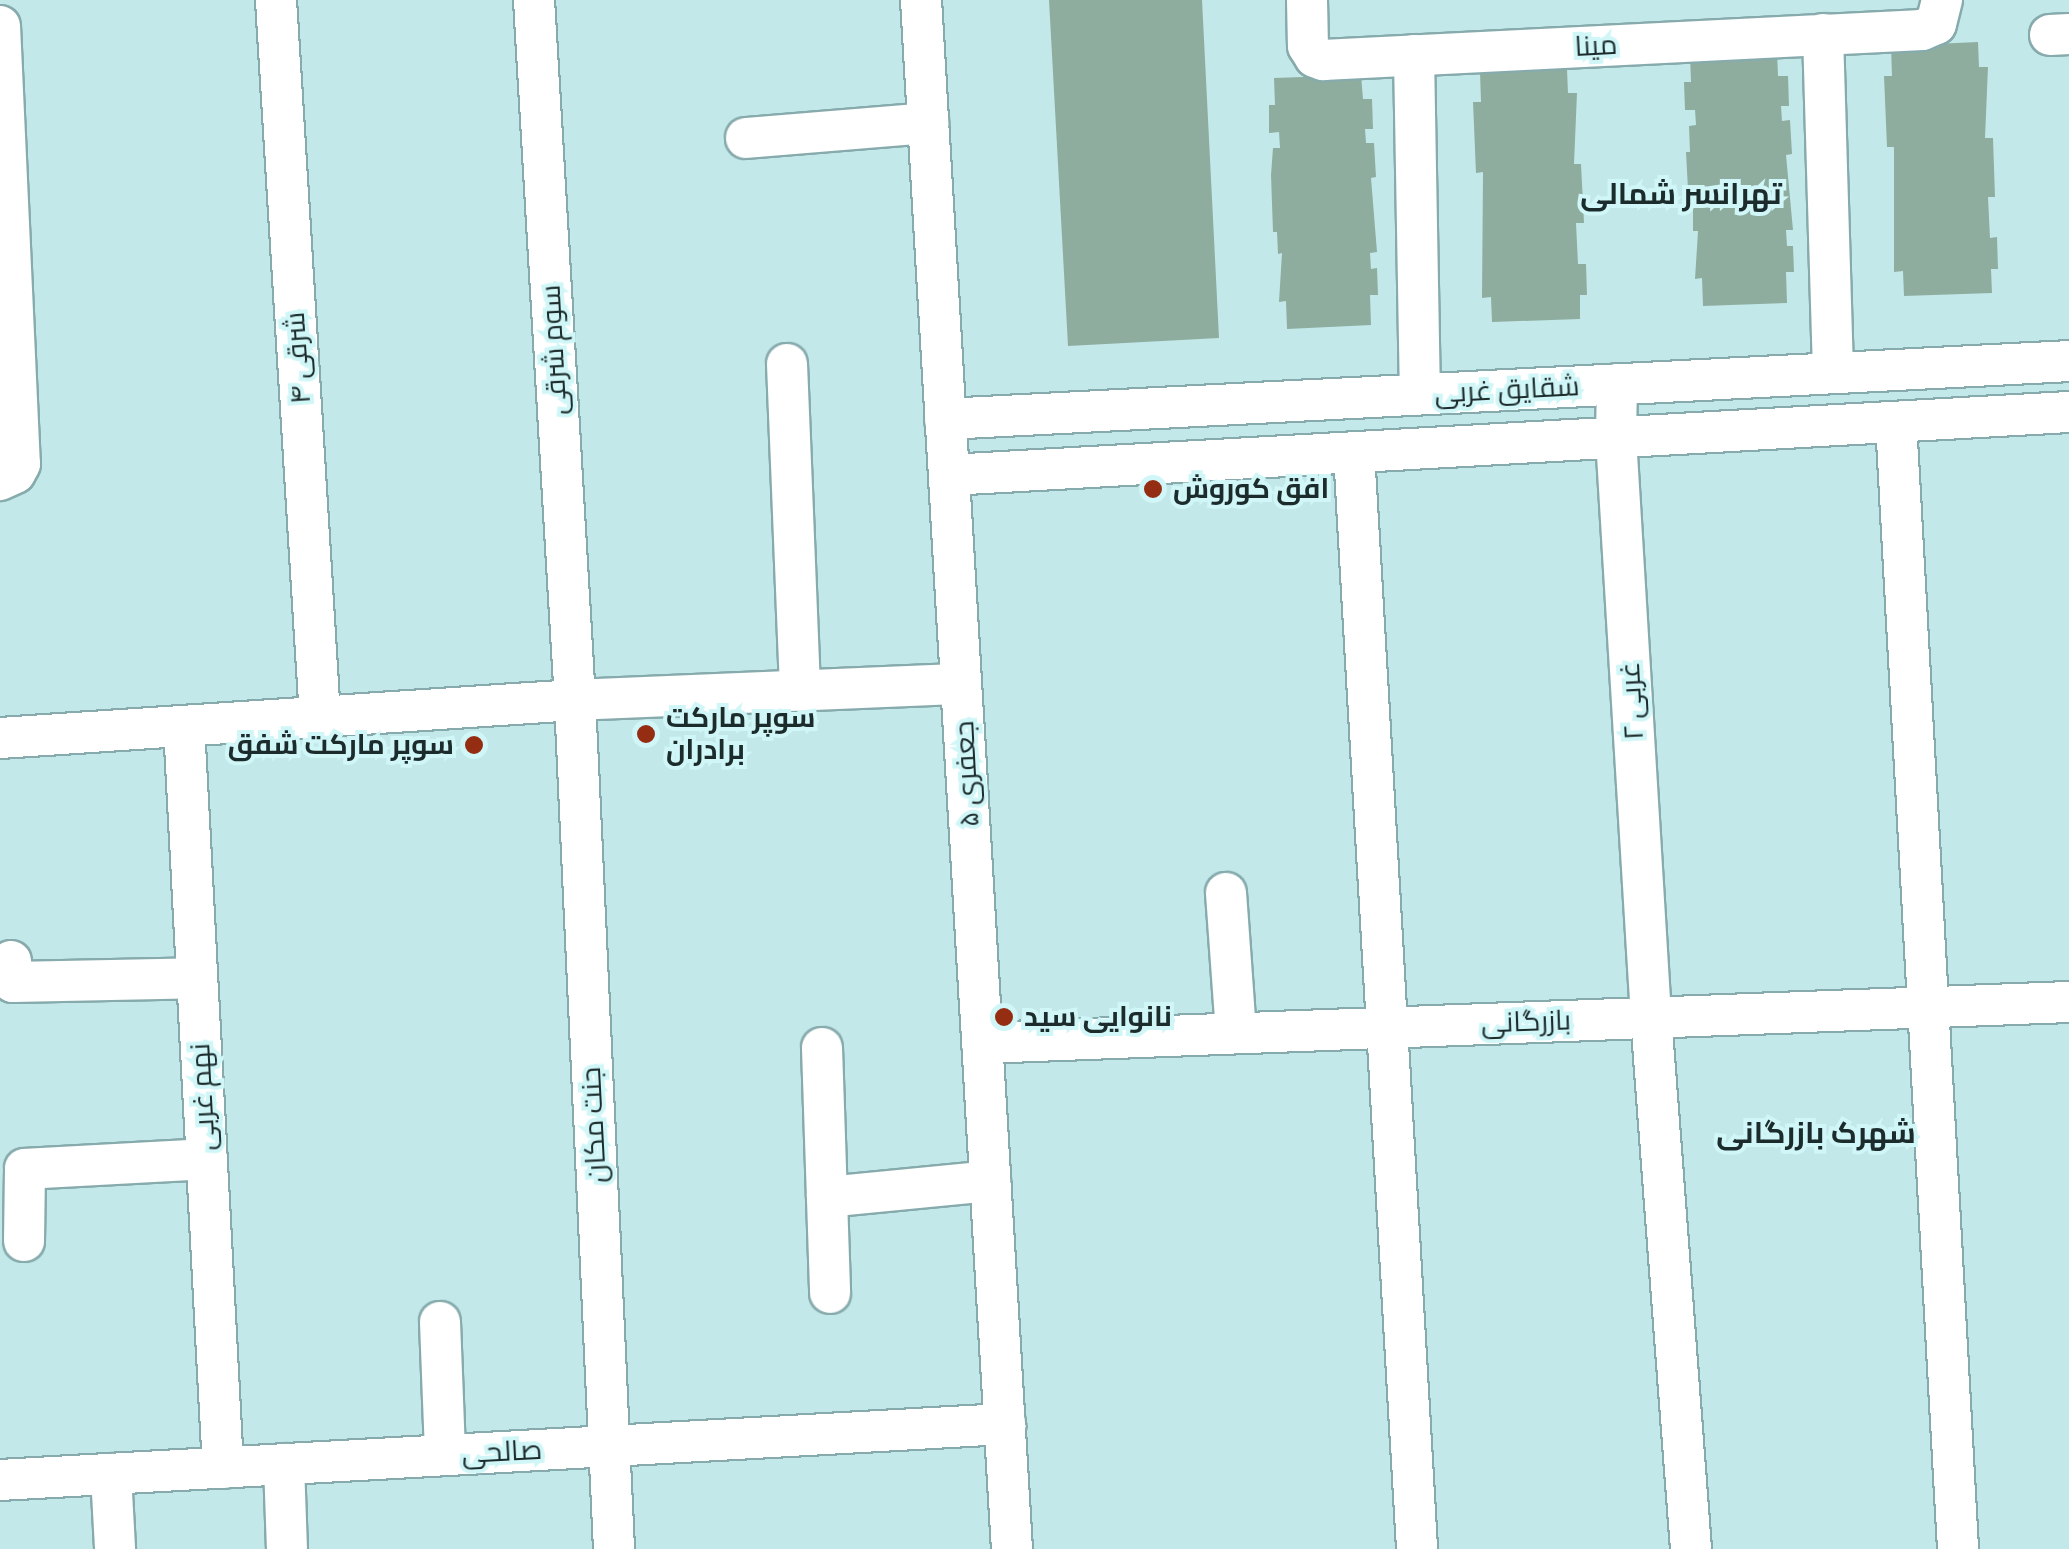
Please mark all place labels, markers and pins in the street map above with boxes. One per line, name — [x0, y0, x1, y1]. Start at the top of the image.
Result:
place label: افق کوروش — [1173, 472, 1329, 506]
marker: افق کوروش — [1142, 478, 1164, 500]
place label: سوپر مارکت برادران — [666, 701, 815, 767]
marker: سوپر مارکت برادران — [635, 723, 657, 745]
place label: سوپر مارکت شفق — [228, 728, 454, 762]
marker: سوپر مارکت شفق — [463, 734, 485, 756]
place label: نانوایی سید — [1024, 1000, 1172, 1034]
marker: نانوایی سید — [993, 1006, 1015, 1028]

